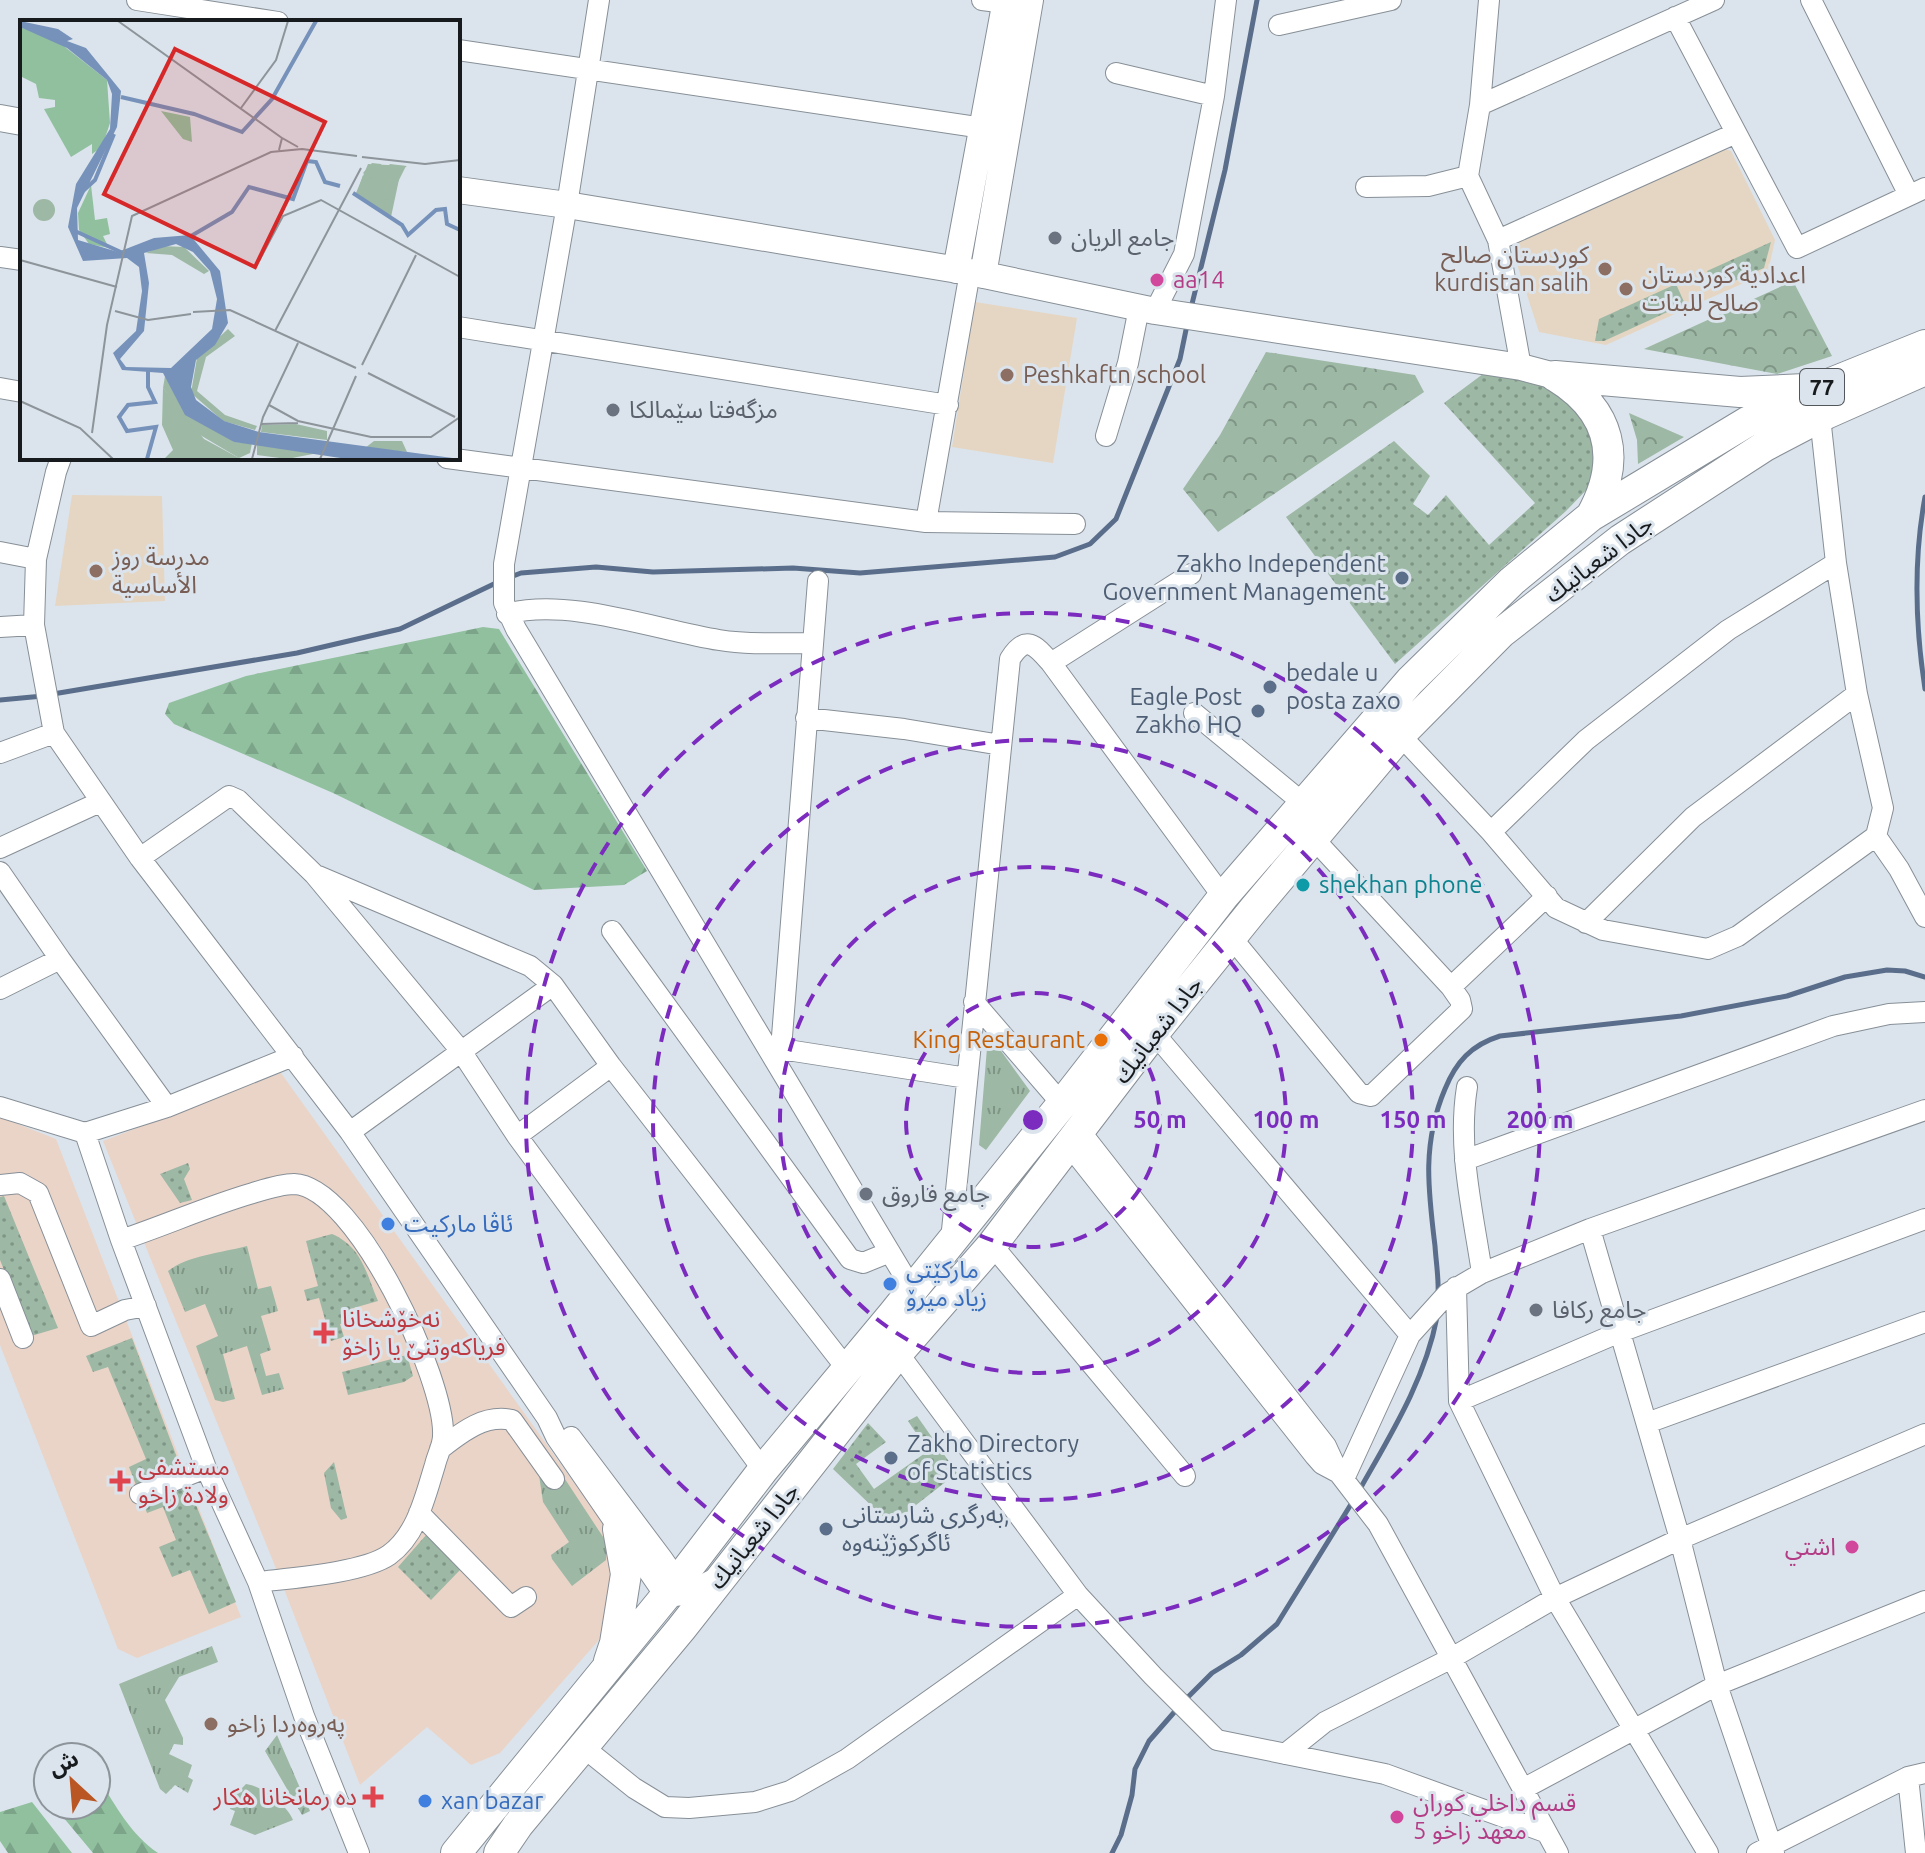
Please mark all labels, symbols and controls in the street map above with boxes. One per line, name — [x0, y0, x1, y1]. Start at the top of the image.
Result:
inset map — [20, 20, 460, 460]
place label: جامع الريان — [1071, 224, 1174, 255]
marker: جامع الريان — [1046, 229, 1064, 247]
place label: كوردستان صالح kurdistan salih — [1434, 241, 1590, 296]
marker: كوردستان صالح kurdistan salih — [1596, 260, 1614, 278]
place label: اعدادية كوردستان صالح للبنات — [1642, 261, 1806, 320]
place label: aa14 — [1173, 266, 1225, 293]
marker: aa14 — [1148, 271, 1166, 289]
marker: اعدادية كوردستان صالح للبنات — [1617, 280, 1635, 298]
place label: Peshkaftn school — [1023, 361, 1206, 388]
marker: Peshkaftn school — [998, 366, 1016, 384]
road number: 77 — [1800, 369, 1844, 405]
place label: مزگەفتا سێمالکا — [629, 396, 778, 424]
marker: مزگەفتا سێمالکا — [604, 401, 622, 419]
street label: جادا شعبانيك — [1540, 509, 1658, 608]
place label: مدرسة روز الأساسية — [111, 543, 210, 598]
place label: Zakho Independent Government Management — [1102, 550, 1387, 605]
marker: مدرسة روز الأساسية — [87, 562, 105, 580]
marker: Zakho Independent Government Management — [1393, 569, 1411, 587]
place label: bedale u posta zaxo — [1286, 659, 1401, 714]
marker: bedale u posta zaxo — [1261, 678, 1279, 696]
place label: Eagle Post Zakho HQ — [1129, 683, 1243, 738]
marker: Eagle Post Zakho HQ — [1249, 702, 1267, 720]
place label: shekhan phone — [1319, 871, 1482, 898]
marker: shekhan phone — [1294, 876, 1312, 894]
street label: جادا شعبانيك — [1108, 971, 1208, 1088]
place label: King Restaurant — [913, 1026, 1086, 1053]
marker: King Restaurant — [1092, 1031, 1110, 1049]
centre of rings — [1019, 1106, 1047, 1134]
text: 50 m — [1133, 1106, 1187, 1133]
text: 100 m — [1253, 1106, 1319, 1133]
text: 150 m — [1380, 1106, 1446, 1133]
text: 200 m — [1507, 1106, 1573, 1133]
place label: جامع فاروق — [882, 1180, 990, 1211]
marker: جامع فاروق — [857, 1185, 875, 1203]
place label: ئاڤا ماركيت — [404, 1210, 513, 1238]
marker: ئاڤا ماركيت — [379, 1215, 397, 1233]
place label: مارکێتی زیاد میرۆ — [906, 1256, 987, 1312]
marker: مارکێتی زیاد میرۆ — [881, 1275, 899, 1293]
place label: جامع ركافا — [1552, 1296, 1646, 1327]
marker: جامع ركافا — [1527, 1301, 1545, 1319]
place label: نه‌خۆشخانا فرياكه‌وتنێ يا زاخۆ — [342, 1305, 506, 1361]
marker: نه‌خۆشخانا فرياكه‌وتنێ يا زاخۆ — [313, 1322, 335, 1344]
place label: Zakho Directory of Statistics — [907, 1430, 1080, 1485]
marker: Zakho Directory of Statistics — [882, 1449, 900, 1467]
place label: مستشفى ولادة زاخو — [138, 1453, 230, 1509]
marker: مستشفى ولادة زاخو — [109, 1470, 131, 1492]
street label: جادا شعبانيك — [703, 1478, 804, 1594]
place label: بەرگری شارستانی, ئاگرکوژێنەوە — [842, 1501, 1010, 1557]
marker: بەرگری شارستانی, ئاگرکوژێنەوە — [817, 1520, 835, 1538]
place label: اشتي — [1785, 1533, 1836, 1566]
marker: اشتي — [1843, 1538, 1861, 1556]
place label: په‌روه‌ردا زاخو — [227, 1710, 345, 1739]
marker: په‌روه‌ردا زاخو — [202, 1715, 220, 1733]
north arrow — [32, 1741, 112, 1821]
text: ش — [44, 1745, 82, 1781]
place label: ده رمانخانا هكار — [212, 1783, 357, 1811]
place label: xan bazar — [441, 1787, 543, 1814]
marker: ده رمانخانا هكار — [364, 1788, 382, 1806]
place label: قسم داخلي كوران معهد زاخو 5 — [1413, 1789, 1576, 1845]
marker: xan bazar — [416, 1792, 434, 1810]
marker: قسم داخلي كوران معهد زاخو 5 — [1388, 1808, 1406, 1826]

